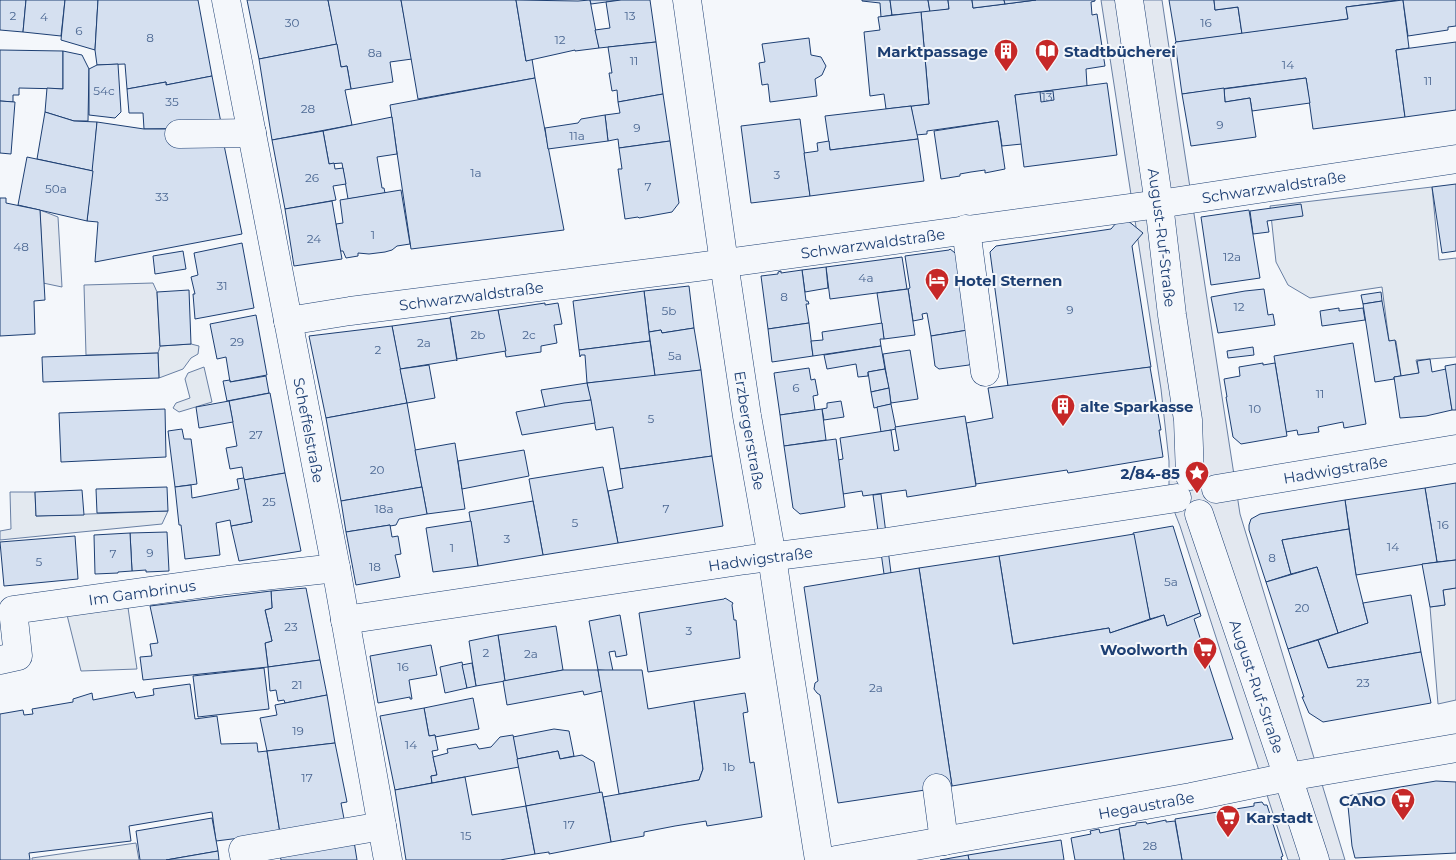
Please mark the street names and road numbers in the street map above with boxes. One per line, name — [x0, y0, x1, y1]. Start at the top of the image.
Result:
street label: Schwarzwaldstraße — [1200, 166, 1347, 207]
street label: August-Ruf-Straße — [1144, 167, 1181, 308]
street label: Schwarzwaldstraße — [799, 224, 946, 262]
street label: Schwarzwaldstraße — [398, 277, 545, 314]
street label: Erzbergerstraße — [731, 369, 769, 492]
street label: Scheffelstraße — [290, 376, 329, 484]
street label: Hadwigstraße — [1282, 451, 1389, 487]
street label: Hadwigstraße — [707, 542, 814, 575]
street label: Im Gambrinus — [87, 575, 197, 609]
street label: August-Ruf-Straße — [1226, 617, 1289, 756]
street label: Hegaustraße — [1097, 787, 1196, 823]

